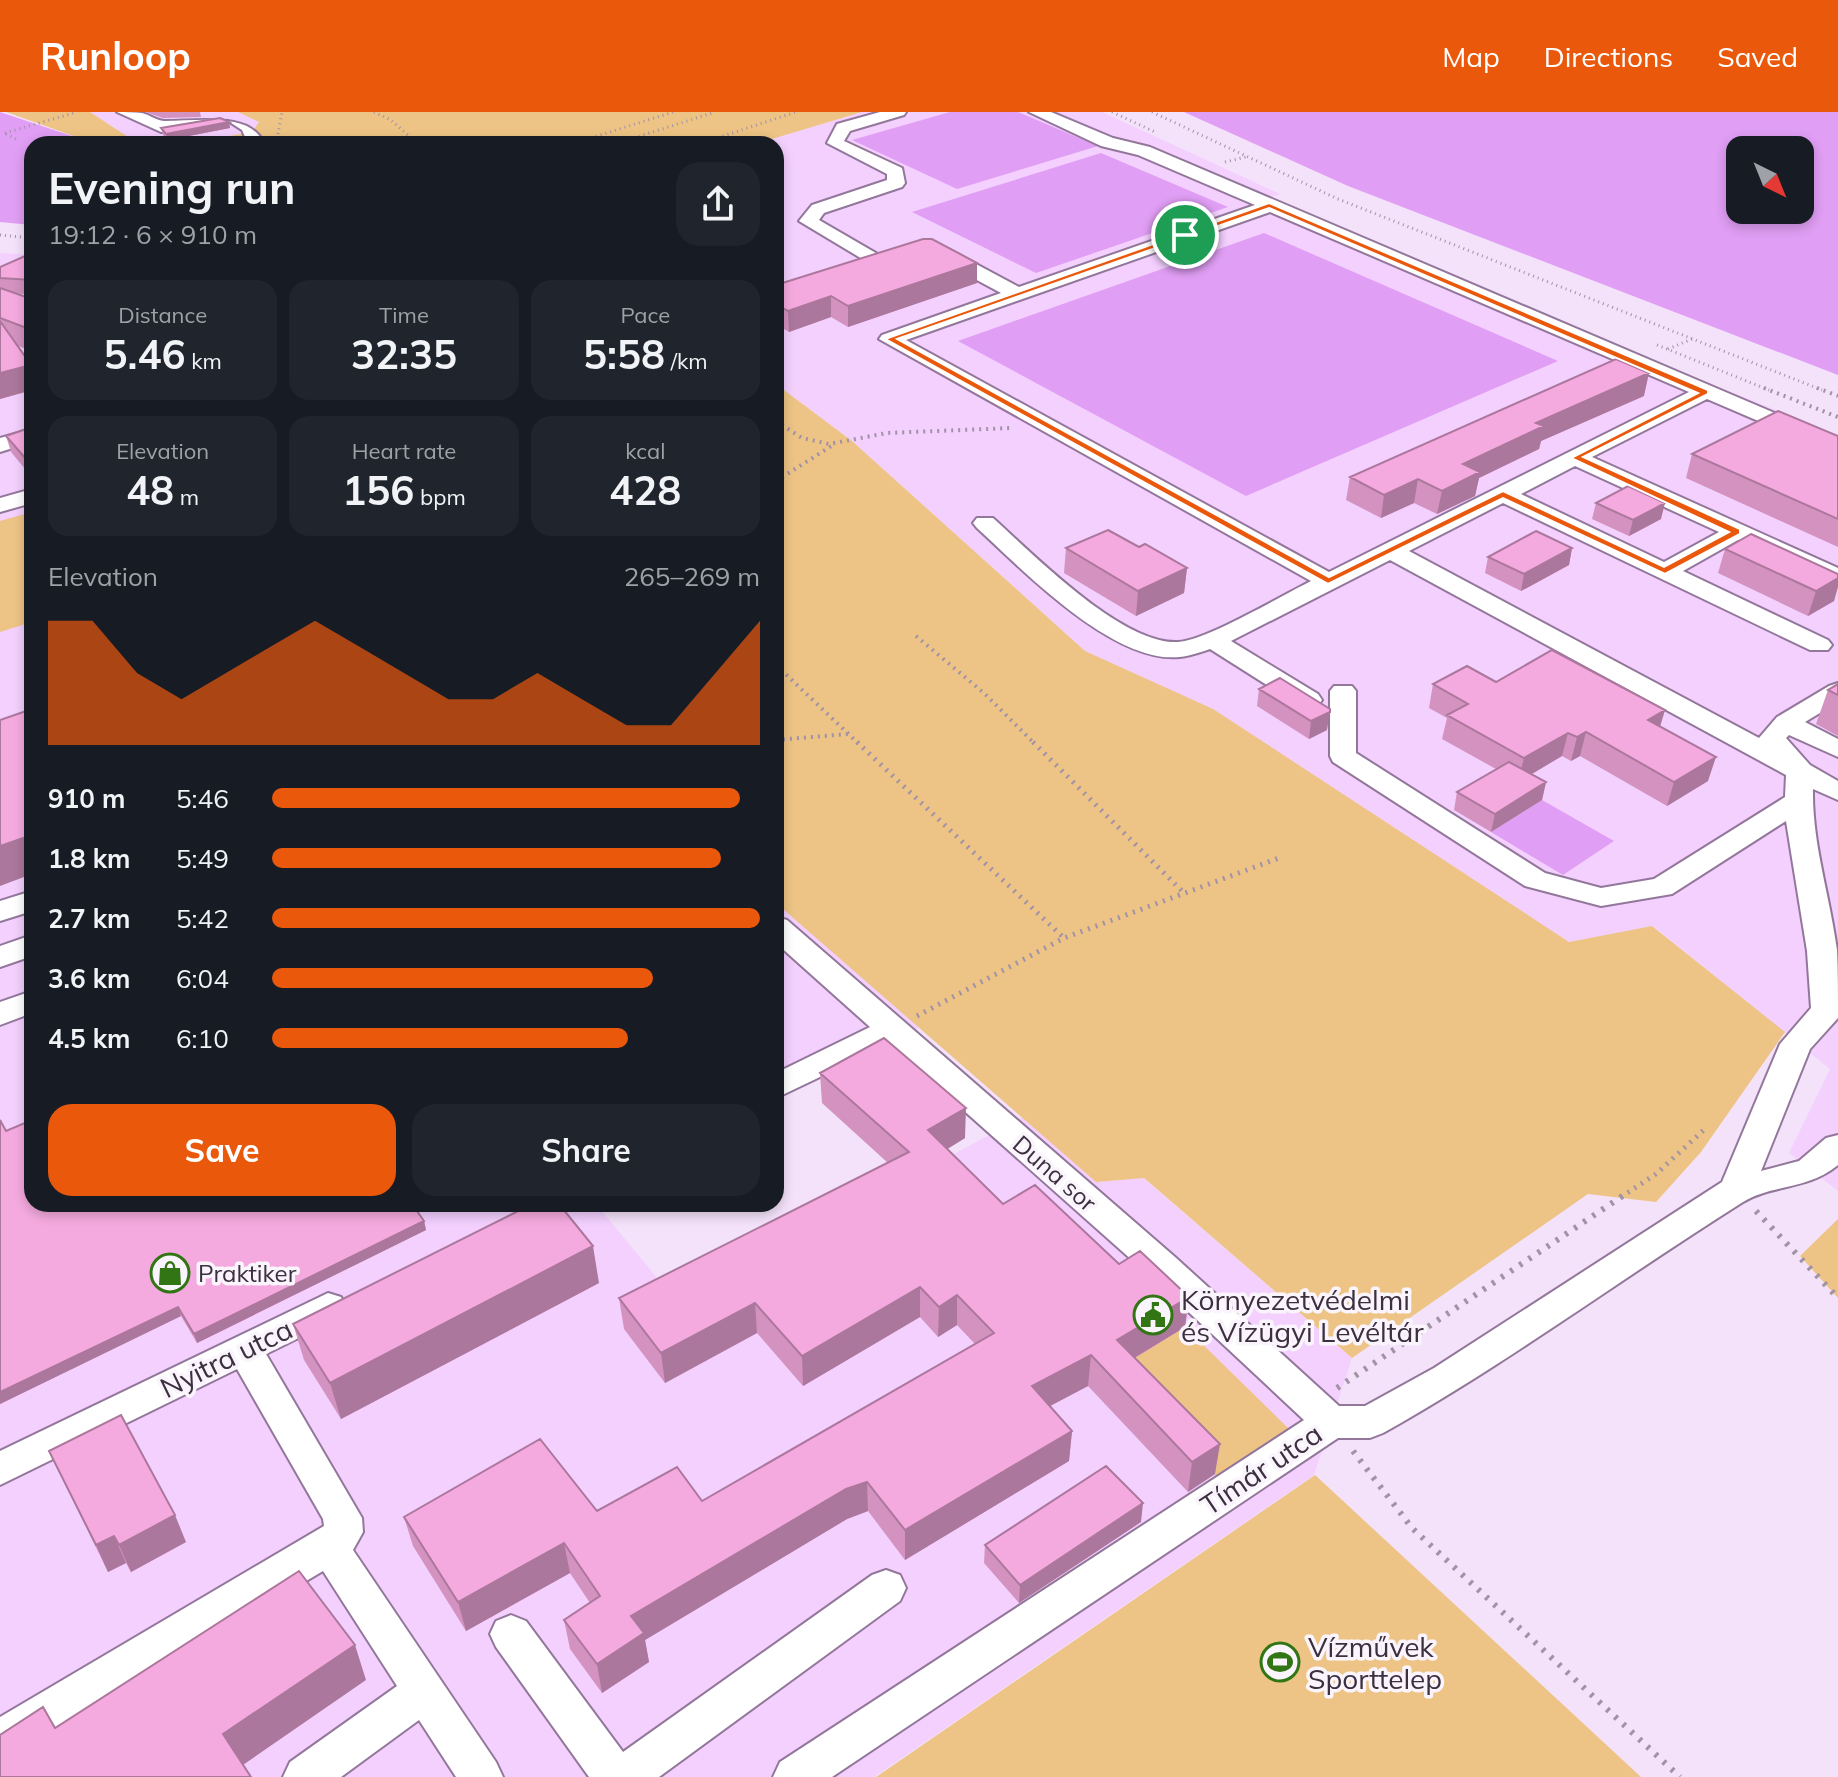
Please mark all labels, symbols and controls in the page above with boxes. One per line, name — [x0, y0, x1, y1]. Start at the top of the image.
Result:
text: Runloop — [40, 32, 191, 80]
text: Map — [1442, 39, 1500, 74]
text: Directions — [1544, 39, 1673, 74]
text: Saved — [1717, 39, 1798, 74]
north arrow — [1726, 136, 1814, 224]
map controls — [1726, 136, 1814, 224]
text: Evening run — [48, 160, 295, 215]
button: share — [676, 162, 760, 246]
pin — [1151, 201, 1219, 269]
icon: arrive — [1163, 213, 1207, 257]
text: 19:12 · 6 × 910 m — [48, 218, 257, 251]
text: Distance — [118, 301, 207, 329]
text: Time — [379, 301, 429, 329]
text: Pace — [621, 301, 670, 329]
text: 5.46 — [104, 329, 185, 379]
text: 32:35 — [351, 329, 457, 379]
text: 5:58 — [583, 329, 665, 379]
text: km — [185, 347, 222, 375]
text: /km — [665, 347, 708, 375]
text: Elevation — [116, 437, 209, 465]
text: Heart rate — [352, 437, 456, 465]
text: kcal — [625, 437, 665, 465]
text: 48 — [126, 465, 174, 515]
text: 156 — [342, 465, 414, 515]
text: 428 — [609, 465, 681, 515]
text: m — [174, 483, 199, 511]
text: bpm — [414, 483, 466, 511]
text: Elevation — [48, 560, 158, 593]
text: 265–269 m — [624, 560, 760, 593]
text: 910 m — [48, 782, 125, 815]
text: 5:46 — [176, 782, 229, 815]
text: 1.8 km — [48, 842, 131, 875]
text: 5:49 — [176, 842, 229, 875]
text: 2.7 km — [48, 902, 131, 935]
text: 5:42 — [176, 902, 229, 935]
text: 3.6 km — [48, 962, 131, 995]
text: 6:04 — [176, 962, 229, 995]
text: 4.5 km — [48, 1022, 131, 1055]
text: 6:10 — [176, 1022, 229, 1055]
button: Save — [48, 1104, 396, 1196]
button: Share — [412, 1104, 760, 1196]
street label: Duna sor — [1007, 1129, 1103, 1218]
shop icon: Praktiker — [149, 1252, 191, 1294]
place label: Praktiker — [198, 1258, 297, 1288]
place label: Környezetvédelmi és Vízügyi Levéltár — [1181, 1282, 1424, 1349]
public building icon: Környezetvédelmi és Vízügyi Levéltár — [1132, 1294, 1174, 1336]
street label: Nyitra utca — [154, 1311, 298, 1405]
street label: Tímár utca — [1194, 1416, 1328, 1522]
place label: Vízművek Sporttelep — [1308, 1629, 1442, 1696]
sports icon: Vízművek Sporttelep — [1259, 1641, 1301, 1683]

